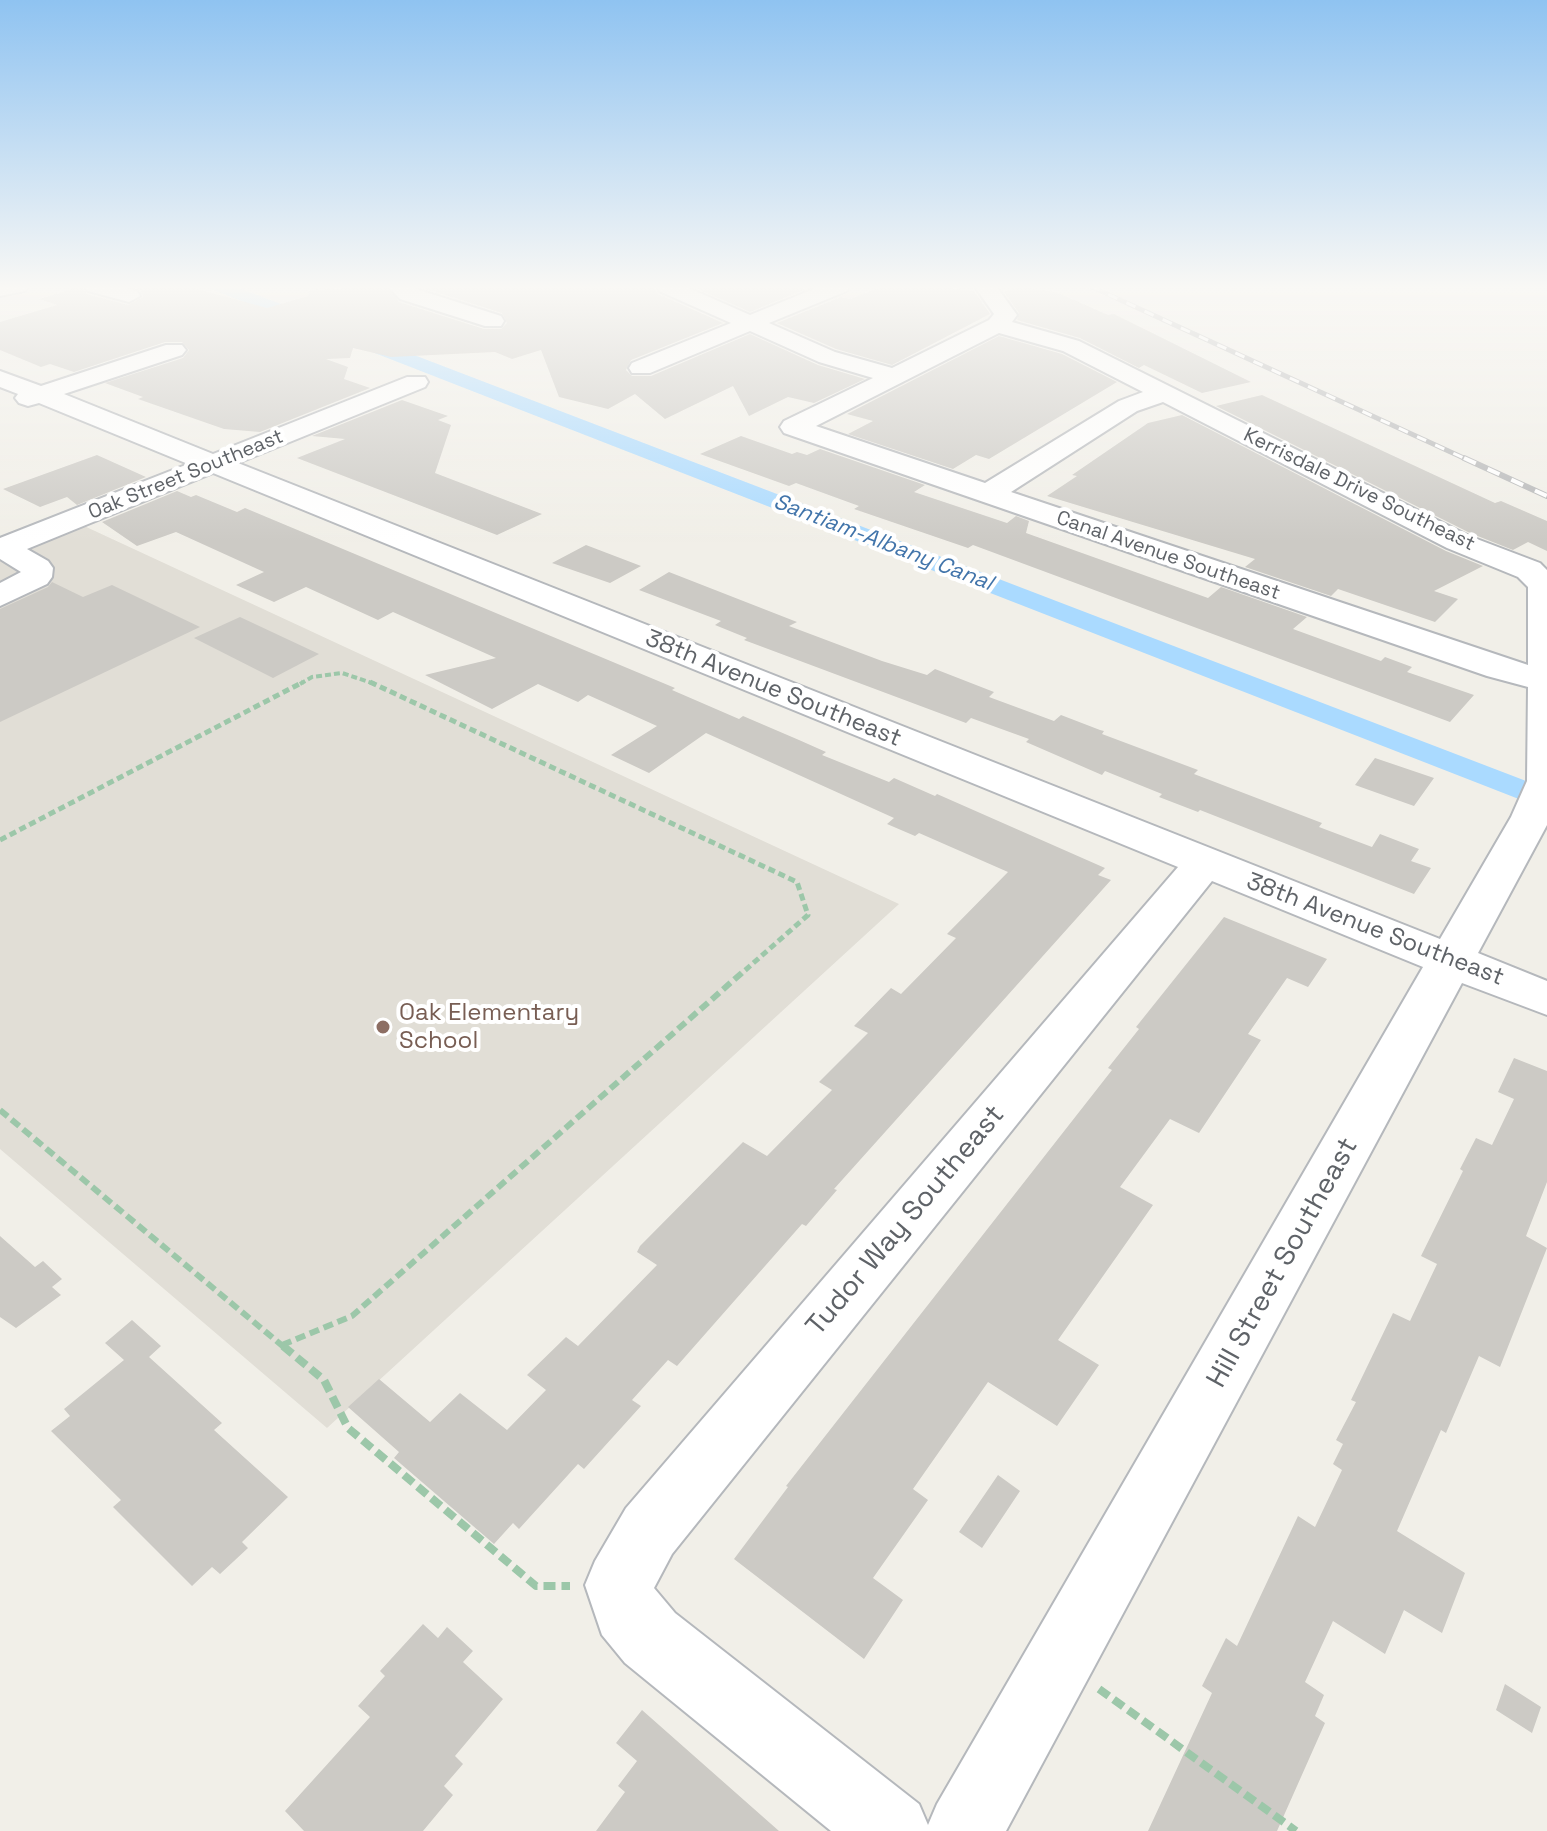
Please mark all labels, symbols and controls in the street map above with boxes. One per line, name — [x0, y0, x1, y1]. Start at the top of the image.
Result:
street label: Kerrisdale Drive Southeast — [1239, 423, 1479, 557]
street label: Oak Street Southeast — [85, 425, 287, 525]
water label: Santiam-Albany Canal — [770, 489, 996, 597]
street label: Canal Avenue Southeast — [1053, 506, 1283, 606]
street label: 38th Avenue Southeast — [641, 624, 905, 754]
street label: 38th Avenue Southeast — [1242, 868, 1508, 992]
place label: Oak Elementary School — [399, 999, 579, 1055]
marker: Oak Elementary School — [374, 1018, 392, 1036]
street label: Tudor Way Southeast — [800, 1099, 1012, 1343]
street label: Hill Street Southeast — [1200, 1132, 1366, 1394]

